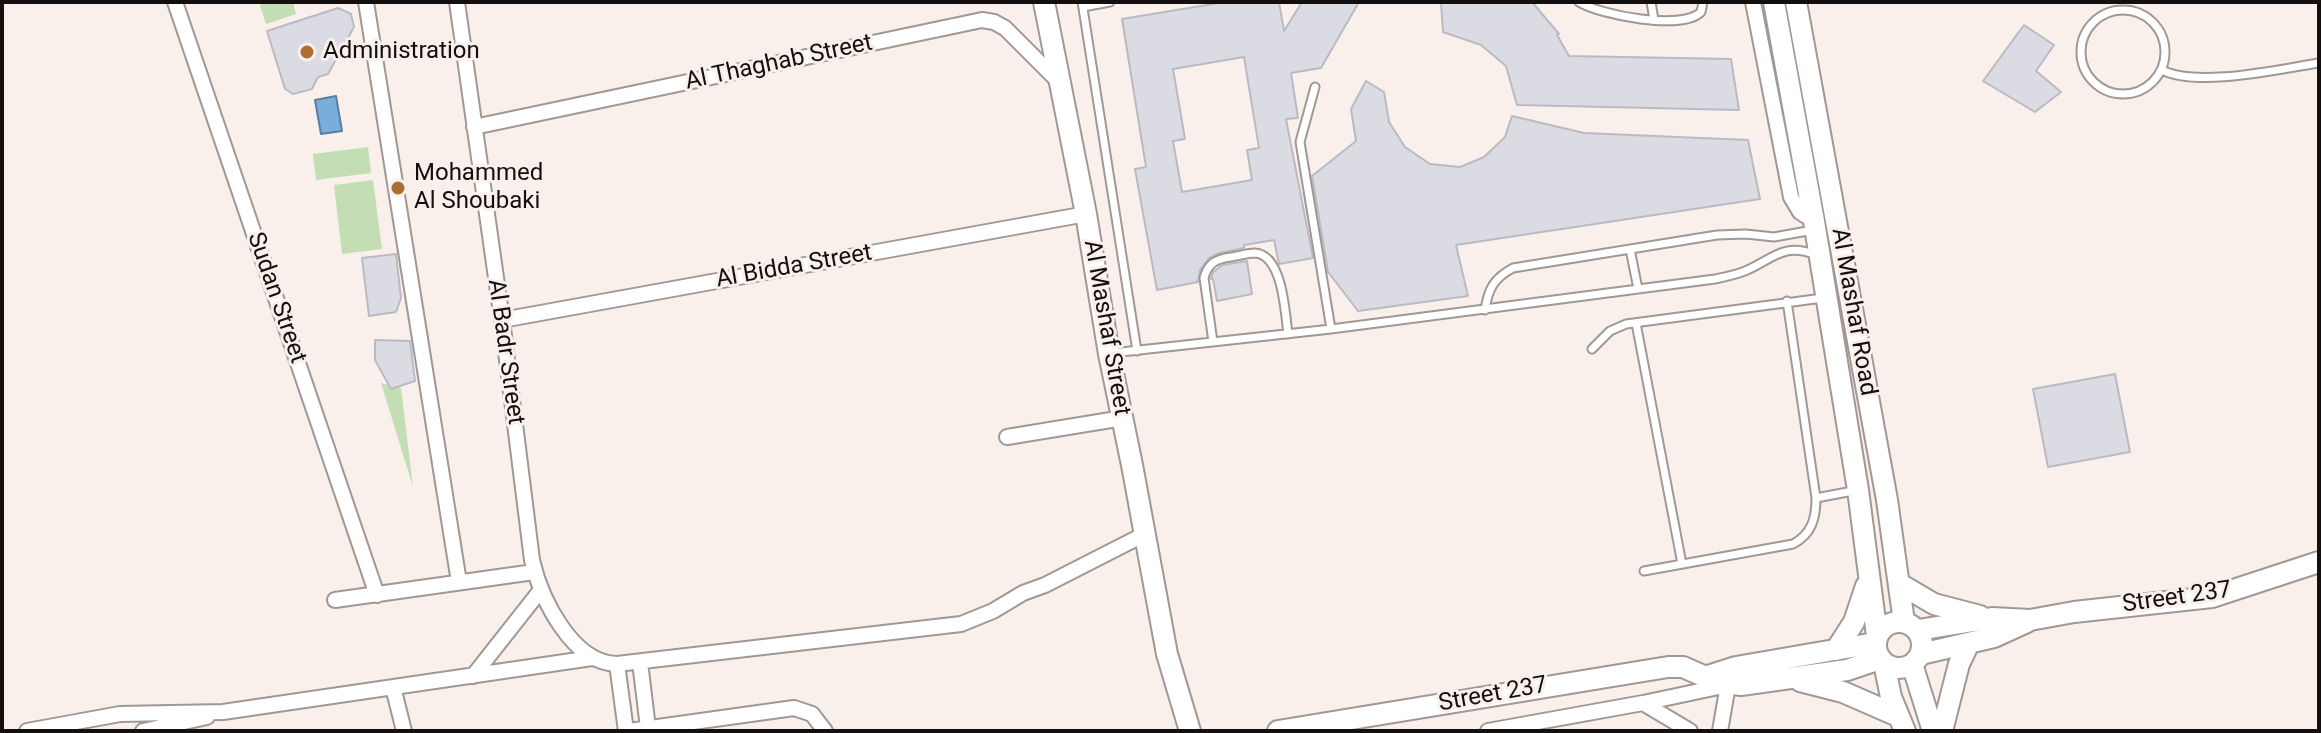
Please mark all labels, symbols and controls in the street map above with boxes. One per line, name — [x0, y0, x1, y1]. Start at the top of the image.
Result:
street label: Al Thaghab Street — [683, 29, 875, 97]
place label: Administration — [323, 38, 480, 66]
marker: Administration — [298, 43, 316, 61]
place label: Mohammed Al Shoubaki — [414, 160, 543, 216]
marker: Mohammed Al Shoubaki — [389, 179, 407, 197]
street label: Al Mashaf Road — [1824, 226, 1882, 398]
street label: Sudan Street — [240, 229, 312, 367]
street label: Al Mashaf Street — [1076, 238, 1136, 418]
street label: Al Bidda Street — [714, 239, 874, 295]
street label: Al Badr Street — [481, 278, 529, 426]
street label: Street 237 — [2121, 576, 2233, 620]
street label: Street 237 — [1436, 671, 1550, 719]

